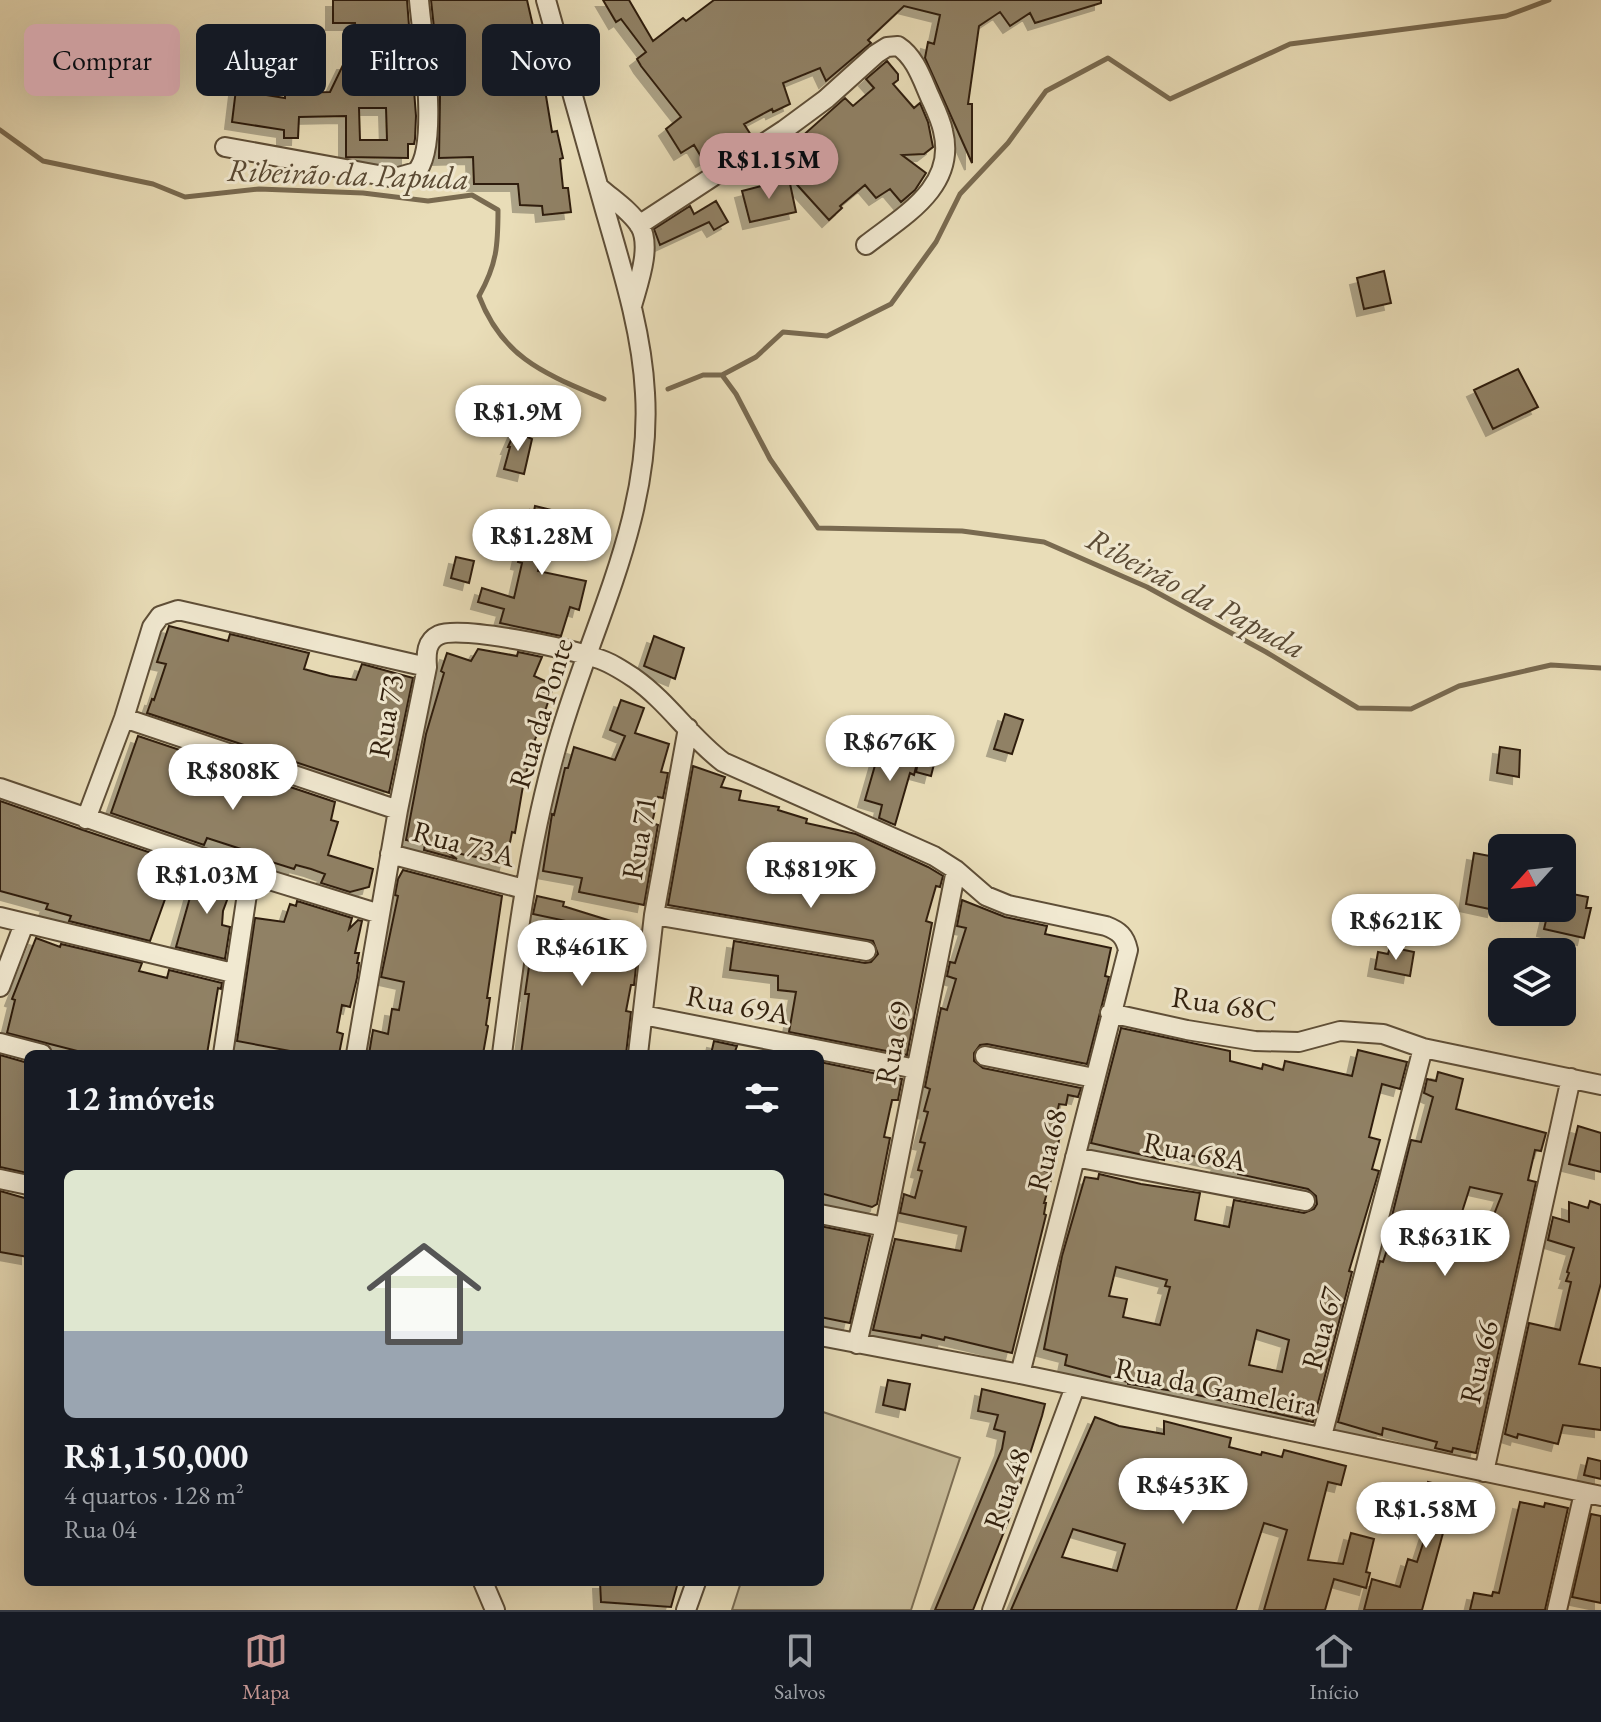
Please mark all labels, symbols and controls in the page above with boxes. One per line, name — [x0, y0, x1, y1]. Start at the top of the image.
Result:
chip: Comprar — [24, 24, 180, 96]
chip: Alugar — [196, 24, 326, 96]
chip: Filtros — [342, 24, 466, 96]
chip: Novo — [482, 24, 600, 96]
pin: R$1.15M — [695, 133, 843, 201]
text: R$1.15M — [717, 142, 821, 176]
water label: Ribeirão da Papuda — [226, 149, 470, 199]
pin: R$1.9M — [453, 385, 583, 453]
text: R$1.9M — [473, 394, 563, 428]
pin: R$1.28M — [468, 509, 616, 577]
text: R$1.28M — [490, 518, 594, 552]
water label: Ribeirão da Papuda — [1079, 518, 1313, 668]
street label: Rua da Ponte — [499, 633, 582, 793]
street label: Rua 73 — [359, 671, 412, 761]
pin: R$676K — [825, 715, 955, 783]
text: R$676K — [844, 724, 936, 758]
pin: R$808K — [168, 744, 298, 812]
text: R$808K — [187, 753, 279, 787]
street label: Rua 71 — [612, 793, 665, 883]
street label: Rua 73A — [408, 811, 520, 876]
north arrow — [1488, 834, 1576, 922]
map controls — [1488, 834, 1576, 1026]
pin: R$819K — [746, 842, 876, 910]
pin: R$1.03M — [133, 848, 281, 916]
text: R$819K — [765, 851, 857, 885]
text: R$1.03M — [155, 857, 259, 891]
pin: R$621K — [1331, 894, 1461, 962]
text: R$621K — [1350, 903, 1442, 937]
pin: R$461K — [517, 920, 647, 988]
text: R$461K — [536, 929, 628, 963]
button: layers — [1488, 938, 1576, 1026]
street label: Rua 69A — [683, 975, 793, 1034]
street label: Rua 68C — [1169, 977, 1279, 1030]
street label: Rua 69 — [865, 998, 920, 1088]
text: 12 imóveis — [64, 1076, 214, 1120]
icon: filters — [740, 1076, 784, 1120]
street label: Rua 68 — [1017, 1104, 1076, 1195]
street label: Rua 68A — [1140, 1122, 1250, 1181]
pin: R$631K — [1380, 1210, 1510, 1278]
text: R$631K — [1399, 1219, 1491, 1253]
icon: home — [352, 1222, 496, 1366]
street label: Rua 67 — [1292, 1282, 1351, 1373]
street label: Rua 66 — [1450, 1317, 1507, 1407]
street label: Rua da Gameleira — [1112, 1348, 1321, 1425]
text: R$1,150,000 — [64, 1434, 248, 1478]
street label: Rua 48 — [974, 1443, 1039, 1535]
pin: R$453K — [1118, 1458, 1248, 1526]
text: R$453K — [1137, 1467, 1229, 1501]
text: 4 quartos · 128 m² — [64, 1478, 244, 1512]
pin: R$1.58M — [1352, 1482, 1500, 1550]
text: R$1.58M — [1374, 1491, 1478, 1525]
text: Rua 04 — [64, 1512, 137, 1546]
tab: Mapa — [242, 1629, 290, 1706]
tab: Salvos — [774, 1629, 825, 1706]
tab: Início — [1309, 1629, 1359, 1706]

